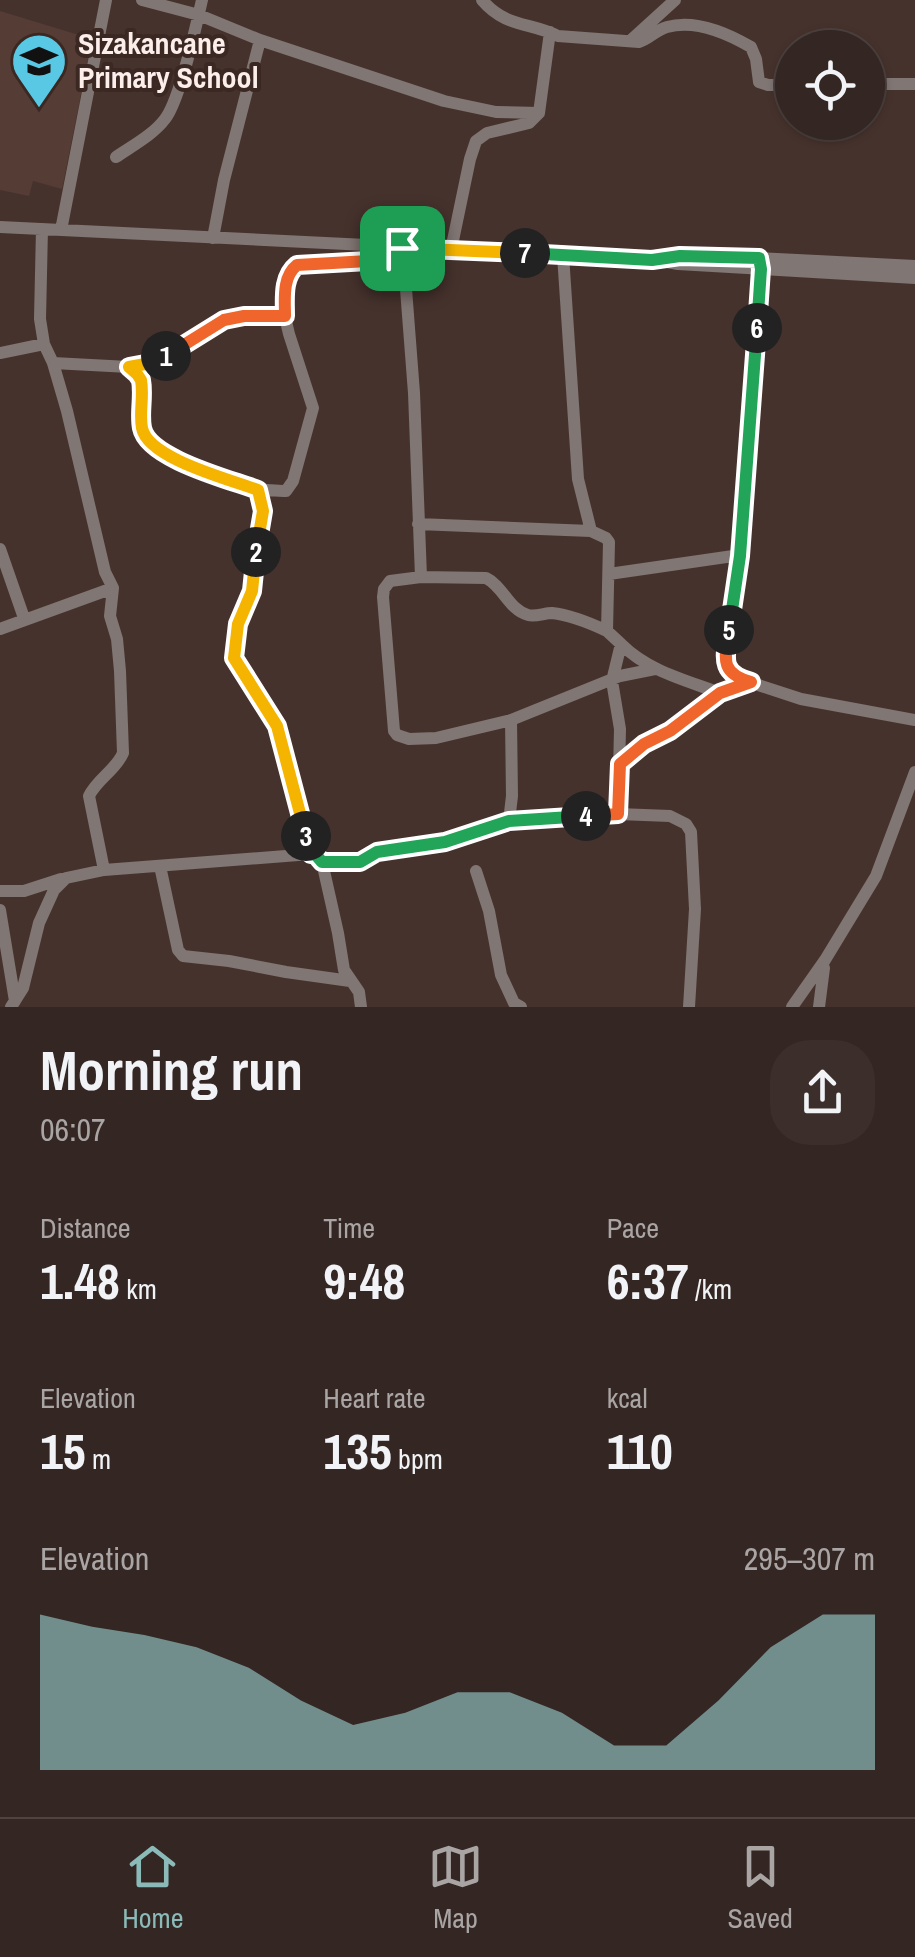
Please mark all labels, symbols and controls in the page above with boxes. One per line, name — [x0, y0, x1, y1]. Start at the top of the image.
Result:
place label: Sizakancane Primary School — [78, 23, 258, 97]
map controls — [775, 30, 885, 140]
button: locate — [775, 30, 885, 140]
school or university icon: Sizakancane Primary School — [9, 31, 69, 110]
pin — [360, 206, 445, 291]
icon: arrive — [375, 221, 430, 276]
pin: 7 — [500, 228, 550, 278]
text: 7 — [519, 234, 531, 272]
pin: 6 — [732, 303, 782, 353]
text: 6 — [751, 309, 763, 347]
pin: 1 — [141, 331, 191, 381]
text: 1 — [160, 337, 172, 375]
pin: 2 — [231, 527, 281, 577]
text: 2 — [250, 533, 262, 571]
pin: 5 — [704, 605, 754, 655]
text: 5 — [723, 611, 735, 649]
pin: 4 — [561, 791, 611, 841]
text: 4 — [580, 797, 592, 835]
pin: 3 — [281, 811, 331, 861]
text: 3 — [300, 817, 312, 855]
text: Morning run — [40, 1033, 303, 1107]
button: share — [770, 1040, 875, 1145]
text: 06:07 — [40, 1108, 106, 1151]
text: Distance — [40, 1209, 131, 1247]
text: Time — [323, 1209, 375, 1247]
text: Pace — [607, 1209, 659, 1247]
text: 1.48 — [40, 1247, 120, 1315]
text: 9:48 — [323, 1247, 405, 1315]
text: 6:37 — [607, 1247, 689, 1315]
text: km — [120, 1270, 157, 1308]
text: /km — [689, 1270, 732, 1308]
text: Elevation — [40, 1379, 136, 1417]
text: Heart rate — [323, 1379, 425, 1417]
text: kcal — [607, 1379, 647, 1417]
text: 15 — [40, 1417, 86, 1485]
text: 135 — [323, 1417, 392, 1485]
text: 110 — [607, 1417, 673, 1485]
text: m — [86, 1440, 111, 1478]
text: bpm — [392, 1440, 443, 1478]
text: Elevation — [40, 1537, 149, 1580]
text: 295–307 m — [744, 1537, 875, 1580]
tab: Home — [122, 1839, 184, 1937]
tab: Map — [428, 1839, 483, 1937]
tab: Saved — [728, 1839, 793, 1937]

